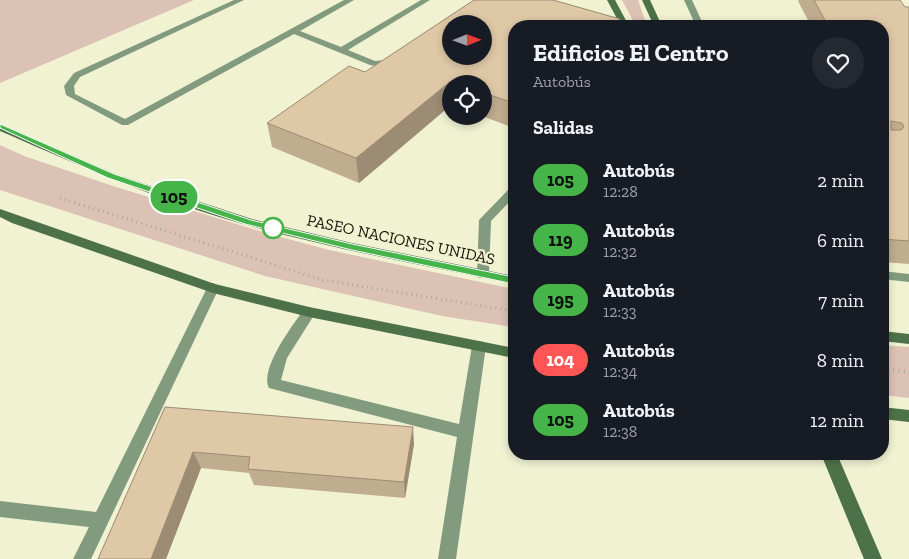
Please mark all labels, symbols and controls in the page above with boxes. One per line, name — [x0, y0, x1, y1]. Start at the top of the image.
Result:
north arrow — [442, 15, 492, 65]
map controls — [442, 15, 492, 125]
button: heart — [812, 37, 864, 89]
text: Edificios El Centro — [533, 38, 728, 67]
text: Autobús — [533, 72, 591, 91]
button: locate — [442, 75, 492, 125]
text: Salidas — [533, 116, 593, 139]
text: Autobús — [603, 159, 675, 182]
text: 105 — [547, 169, 574, 191]
text: 2 min — [817, 169, 864, 192]
line badge: 105 — [145, 181, 203, 213]
text: 12:28 — [603, 182, 638, 201]
text: 105 — [160, 186, 188, 208]
street label: PASEO NACIONES UNIDAS — [305, 210, 497, 269]
unlabelled marker — [262, 217, 284, 239]
text: Autobús — [603, 219, 675, 242]
text: 119 — [548, 229, 573, 251]
text: 6 min — [817, 229, 864, 252]
text: 12:32 — [603, 242, 637, 261]
text: Autobús — [603, 279, 675, 302]
text: 195 — [547, 289, 574, 311]
text: 7 min — [818, 289, 864, 312]
text: 12:33 — [603, 302, 637, 321]
text: Autobús — [603, 339, 675, 362]
text: 104 — [547, 349, 574, 371]
text: 8 min — [817, 349, 864, 372]
text: 12:34 — [603, 362, 637, 381]
text: Autobús — [603, 399, 675, 422]
text: 105 — [547, 409, 574, 431]
text: 12 min — [810, 409, 864, 432]
text: 12:38 — [603, 422, 637, 441]

